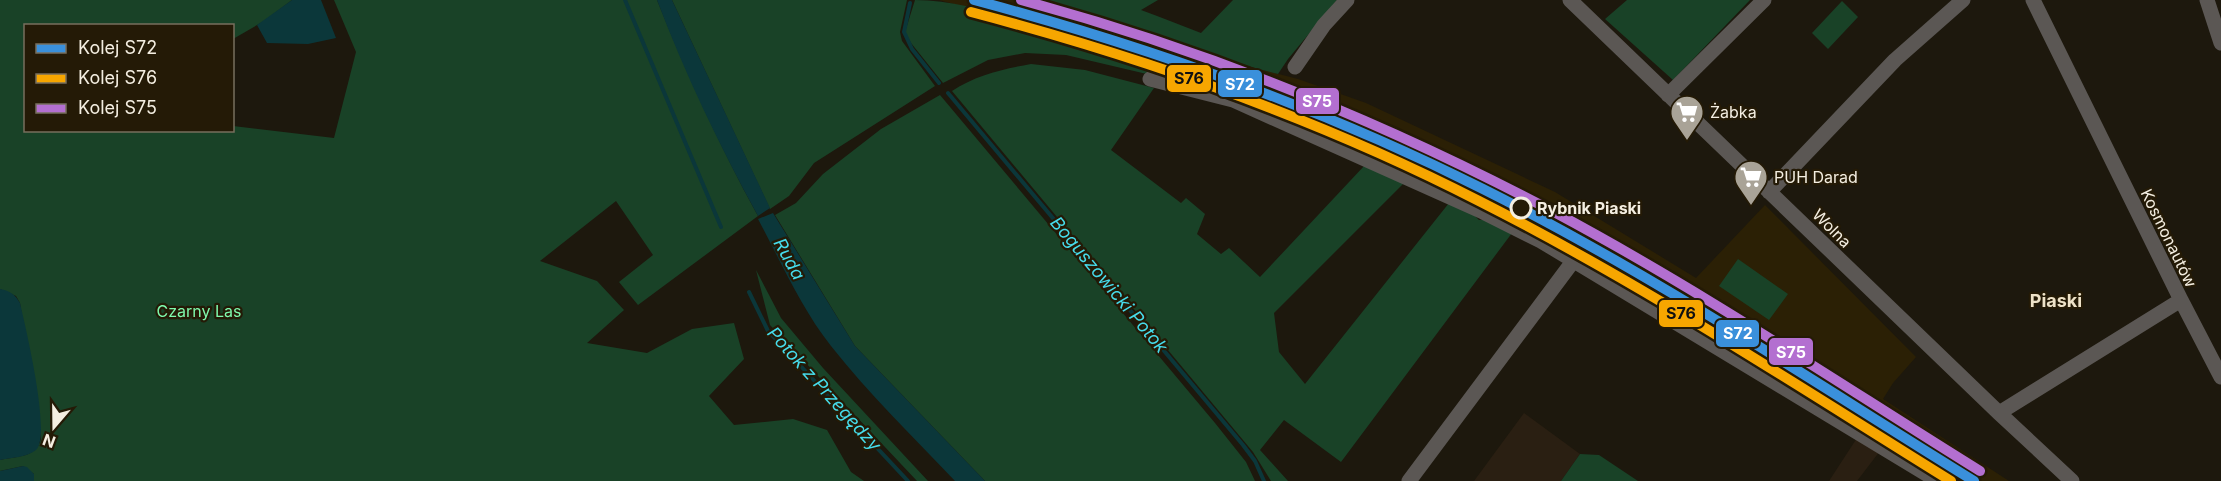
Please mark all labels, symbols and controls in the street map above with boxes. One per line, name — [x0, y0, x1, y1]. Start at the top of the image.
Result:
legend — [24, 24, 234, 132]
text: Kolej S72 — [78, 37, 157, 58]
line badge: S76 — [1166, 64, 1212, 93]
text: Kolej S76 — [78, 67, 157, 88]
text: S76 — [1174, 68, 1204, 88]
line badge: S72 — [1217, 69, 1263, 98]
text: S72 — [1225, 74, 1255, 94]
line badge: S75 — [1295, 87, 1340, 115]
text: S75 — [1302, 91, 1332, 111]
supermarket icon: Żabka — [1669, 94, 1705, 141]
text: Kolej S75 — [78, 97, 157, 118]
place label: Żabka — [1710, 102, 1757, 122]
supermarket icon: PUH Darad — [1733, 159, 1769, 206]
place label: PUH Darad — [1774, 167, 1858, 187]
street label: Kosmonautów — [2137, 185, 2201, 291]
marker: Rybnik Piaski — [1510, 197, 1532, 219]
place label: Rybnik Piaski — [1537, 198, 1641, 218]
street label: Wolna — [1808, 204, 1856, 252]
water label: Boguszowicki Potok — [1046, 212, 1173, 358]
water label: Ruda — [770, 234, 809, 283]
district label: Piaski — [2030, 290, 2082, 311]
line badge: S76 — [1658, 299, 1704, 328]
park label: Czarny Las — [157, 301, 241, 321]
text: S76 — [1666, 303, 1696, 323]
line badge: S72 — [1715, 319, 1760, 348]
water label: Potok z Przegędzy — [763, 322, 886, 456]
text: S72 — [1723, 323, 1753, 343]
line badge: S75 — [1768, 337, 1814, 366]
text: S75 — [1776, 342, 1806, 362]
north arrow — [24, 397, 84, 457]
text: N — [40, 430, 58, 453]

